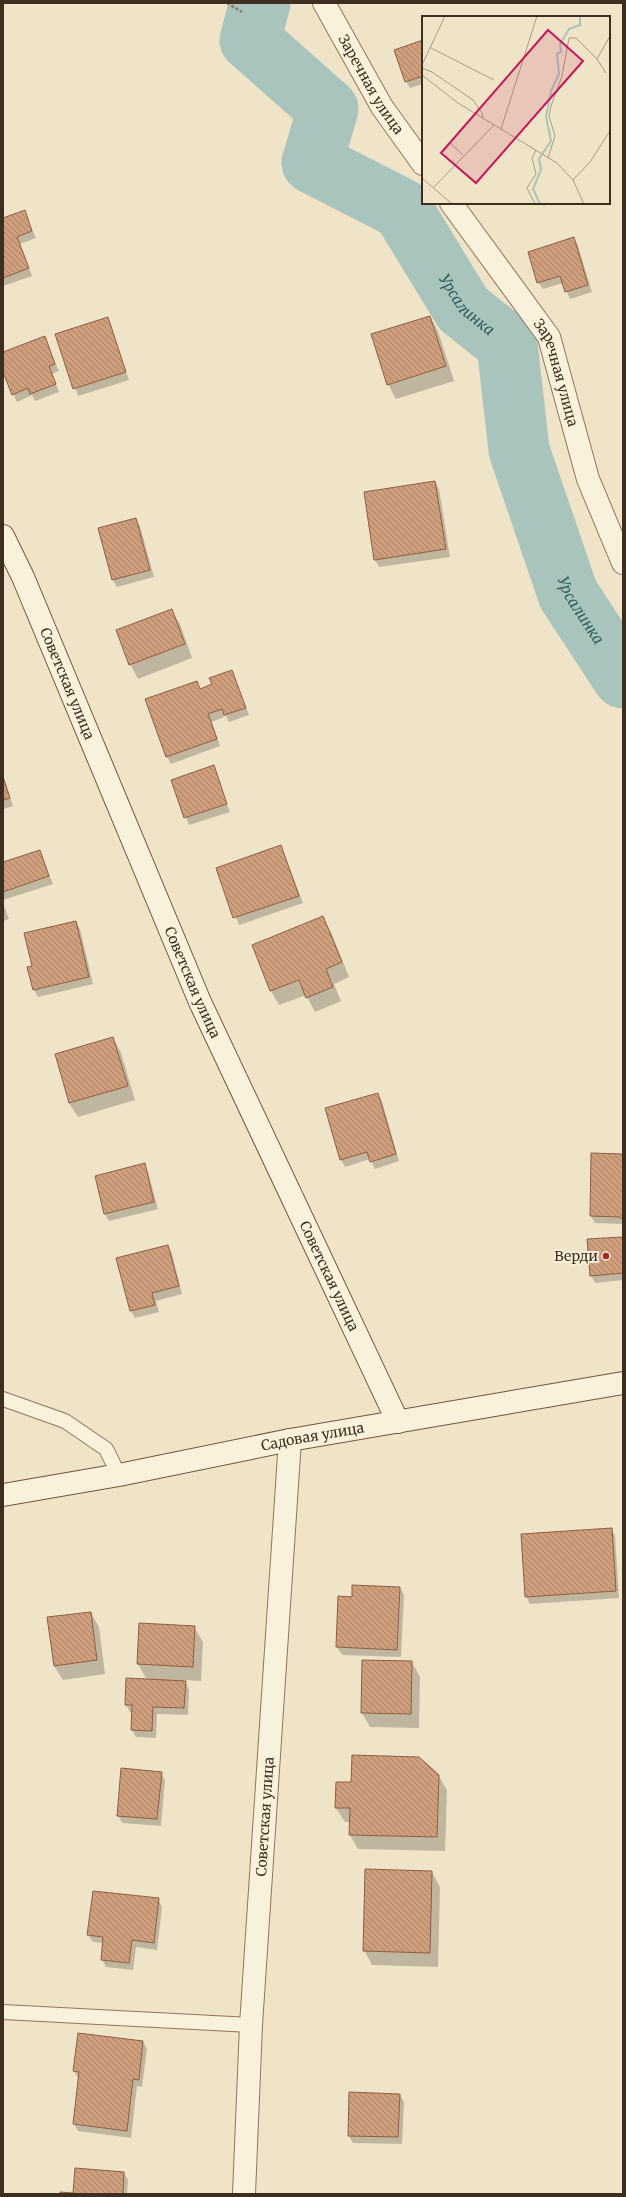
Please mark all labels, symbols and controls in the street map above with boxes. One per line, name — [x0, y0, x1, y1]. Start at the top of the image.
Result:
inset map — [422, 16, 610, 204]
street label: Заречная улица — [334, 31, 408, 138]
water label: Урсалинка — [435, 270, 498, 339]
street label: Заречная улица — [530, 315, 582, 429]
water label: Урсалинка — [554, 573, 608, 648]
street label: Советская улица — [36, 625, 99, 743]
street label: Советская улица — [161, 924, 225, 1041]
street label: Советская улица — [296, 1218, 363, 1334]
place label: Верди — [554, 1247, 598, 1265]
marker: Верди — [601, 1251, 611, 1261]
street label: Садовая улица — [259, 1418, 366, 1455]
street label: Советская улица — [252, 1756, 278, 1877]

